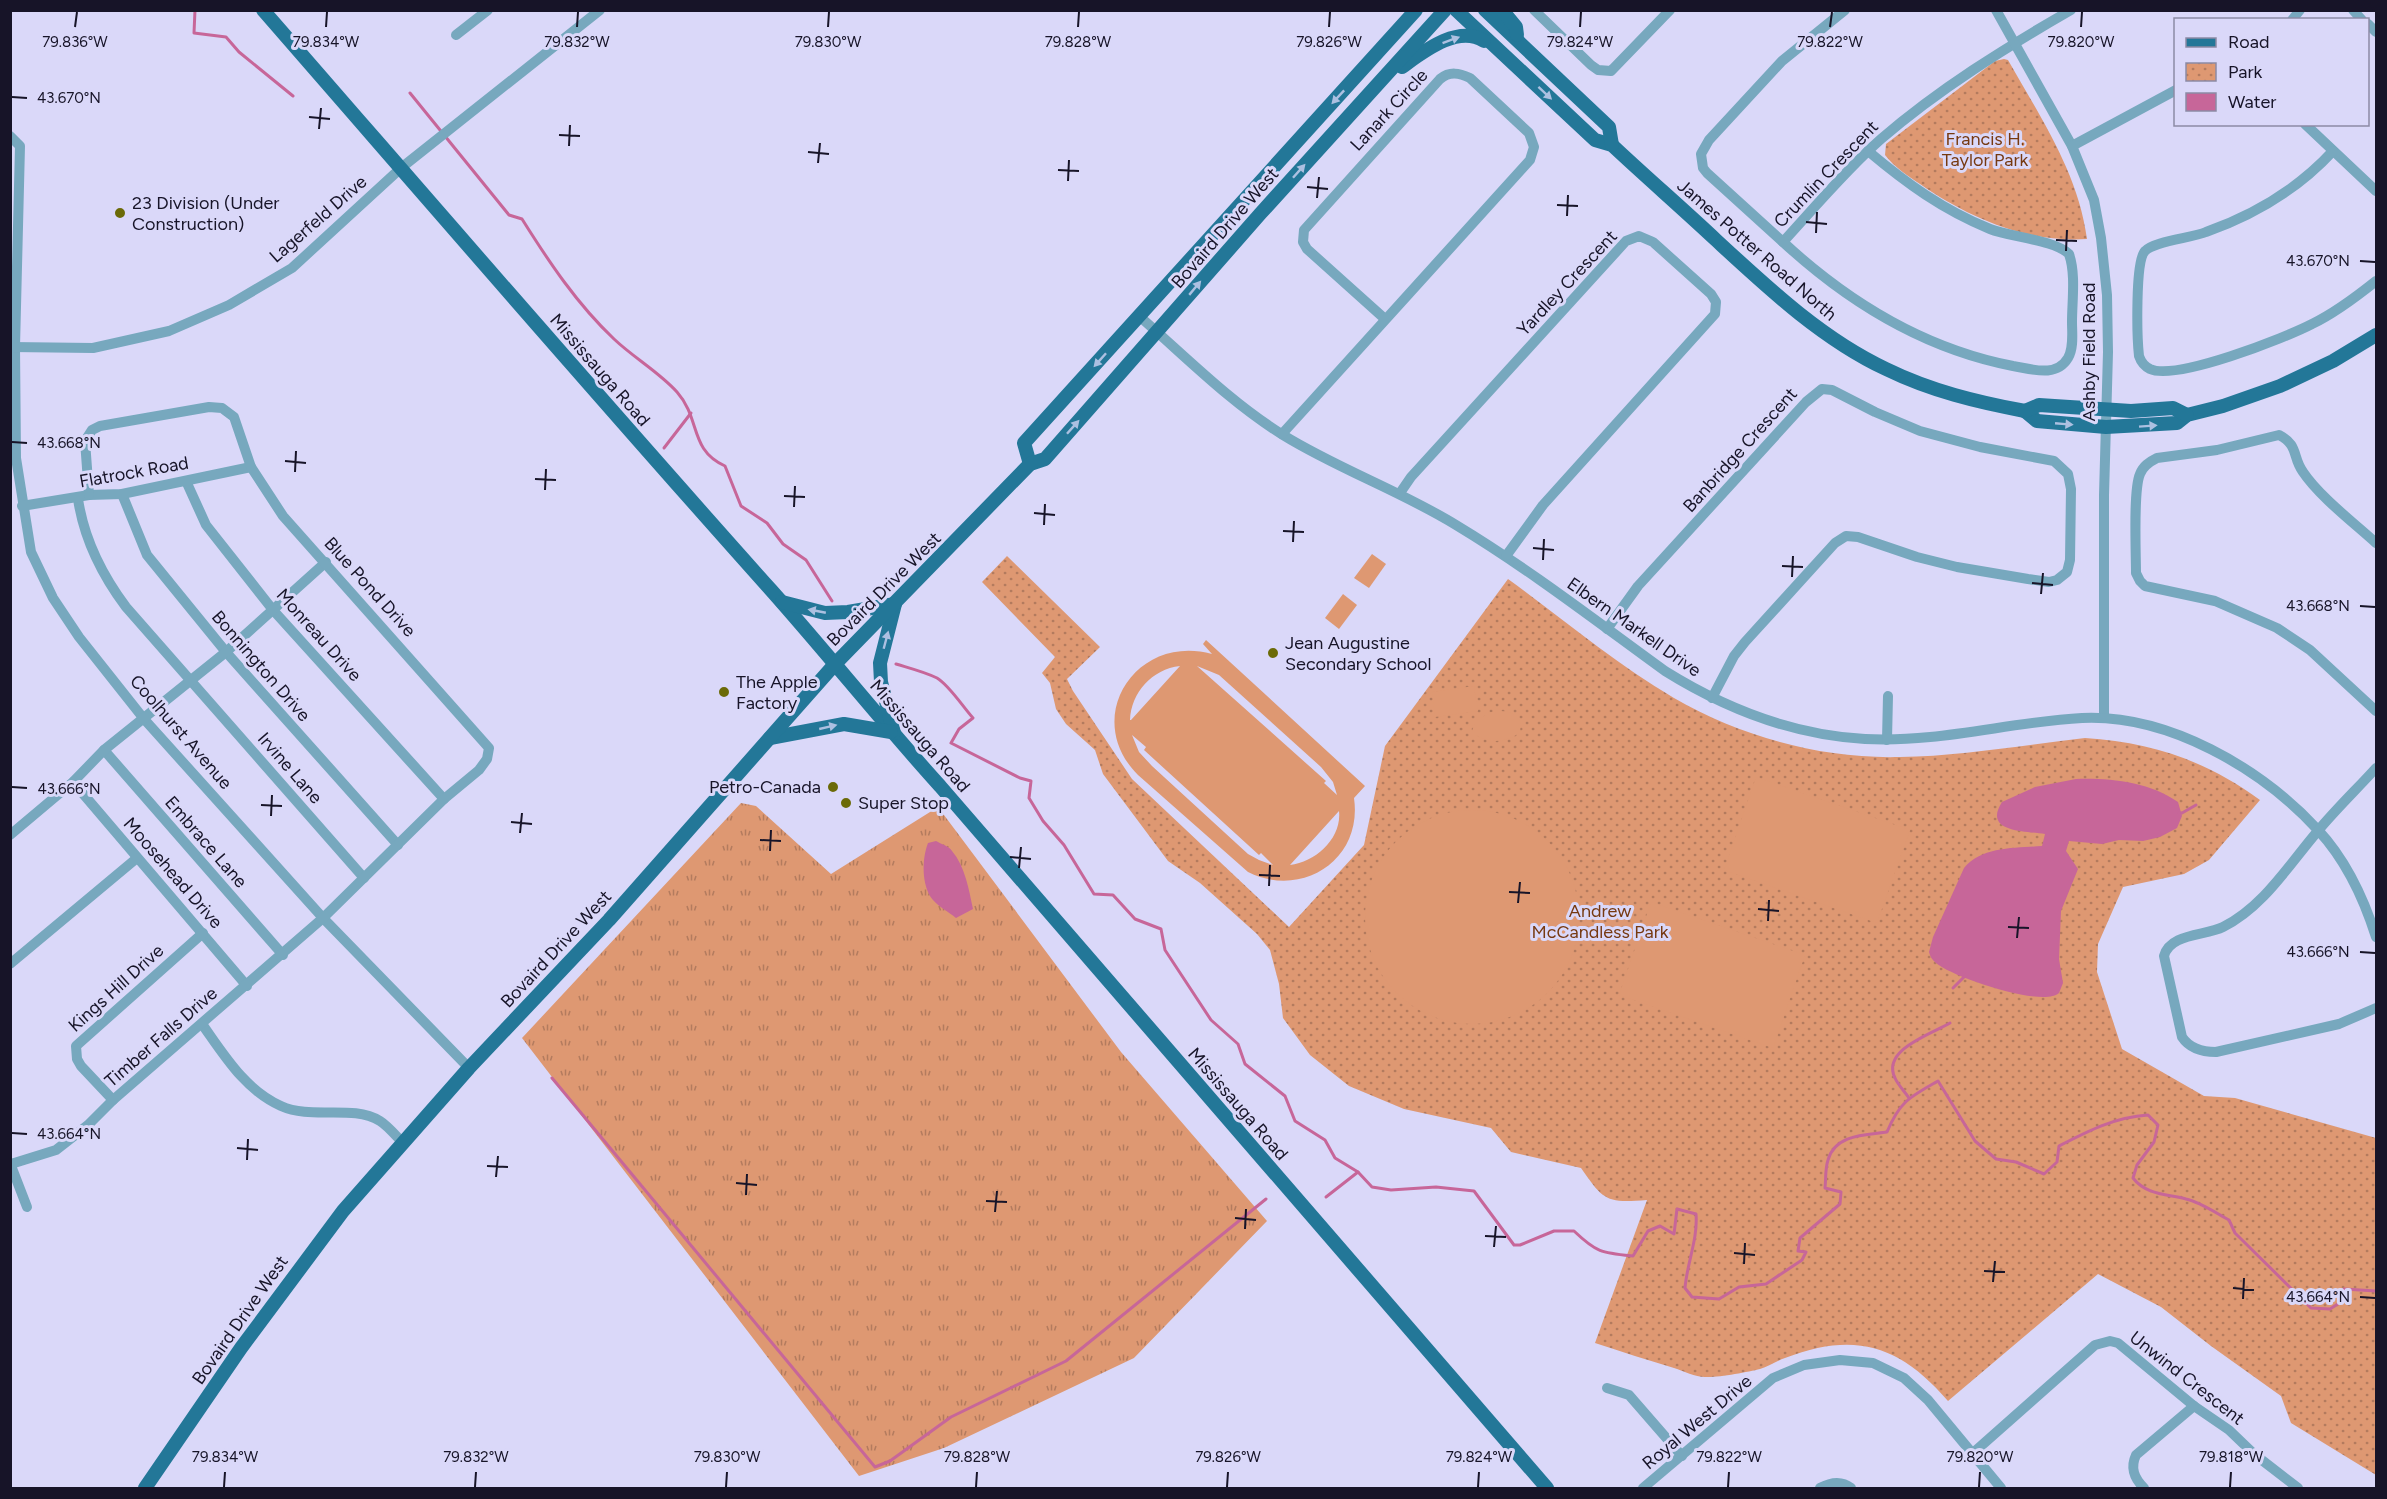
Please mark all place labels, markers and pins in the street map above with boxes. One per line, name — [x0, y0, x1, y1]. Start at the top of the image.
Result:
place label: 23 Division (Under Construction) — [132, 192, 279, 235]
marker: 23 Division (Under Construction) — [113, 206, 127, 220]
place label: Jean Augustine Secondary School — [1285, 632, 1432, 675]
marker: Jean Augustine Secondary School — [1266, 646, 1280, 660]
place label: The Apple Factory — [736, 671, 818, 714]
marker: The Apple Factory — [717, 685, 731, 699]
place label: Petro-Canada — [709, 776, 821, 798]
marker: Petro-Canada — [826, 780, 840, 794]
place label: Super Stop — [858, 792, 949, 814]
marker: Super Stop — [839, 796, 853, 810]

